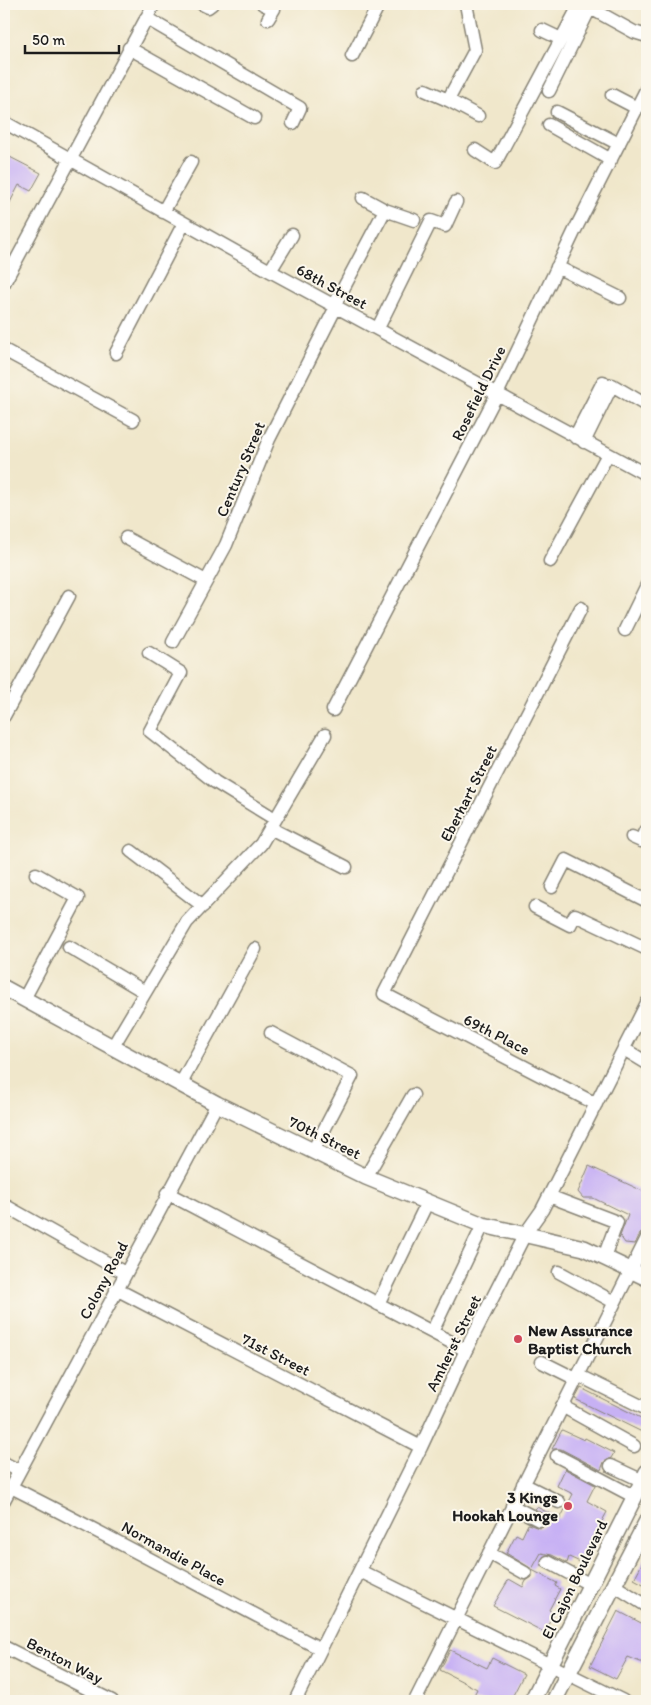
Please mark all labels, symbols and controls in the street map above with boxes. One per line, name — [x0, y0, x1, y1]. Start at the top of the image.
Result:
scale bar — [25, 22, 119, 54]
text: 50 m — [32, 31, 65, 49]
street label: 68th Street — [293, 260, 370, 313]
street label: Rosefield Drive — [447, 343, 510, 444]
street label: Century Street — [212, 419, 269, 520]
street label: Eberhart Street — [436, 742, 501, 845]
street label: 69th Place — [461, 1010, 533, 1059]
street label: 70th Street — [285, 1112, 364, 1163]
street label: Colony Road — [75, 1238, 132, 1323]
street label: Amherst Street — [422, 1292, 485, 1395]
place label: New Assurance Baptist Church — [528, 1321, 633, 1359]
street label: 71st Street — [238, 1329, 313, 1380]
marker: New Assurance Baptist Church — [512, 1333, 524, 1345]
place label: 3 Kings Hookah Lounge — [452, 1488, 558, 1526]
marker: 3 Kings Hookah Lounge — [562, 1500, 574, 1512]
street label: El Cajon Boulevard — [537, 1516, 612, 1642]
street label: Normandie Place — [118, 1517, 229, 1590]
street label: Benton Way — [23, 1633, 107, 1688]

